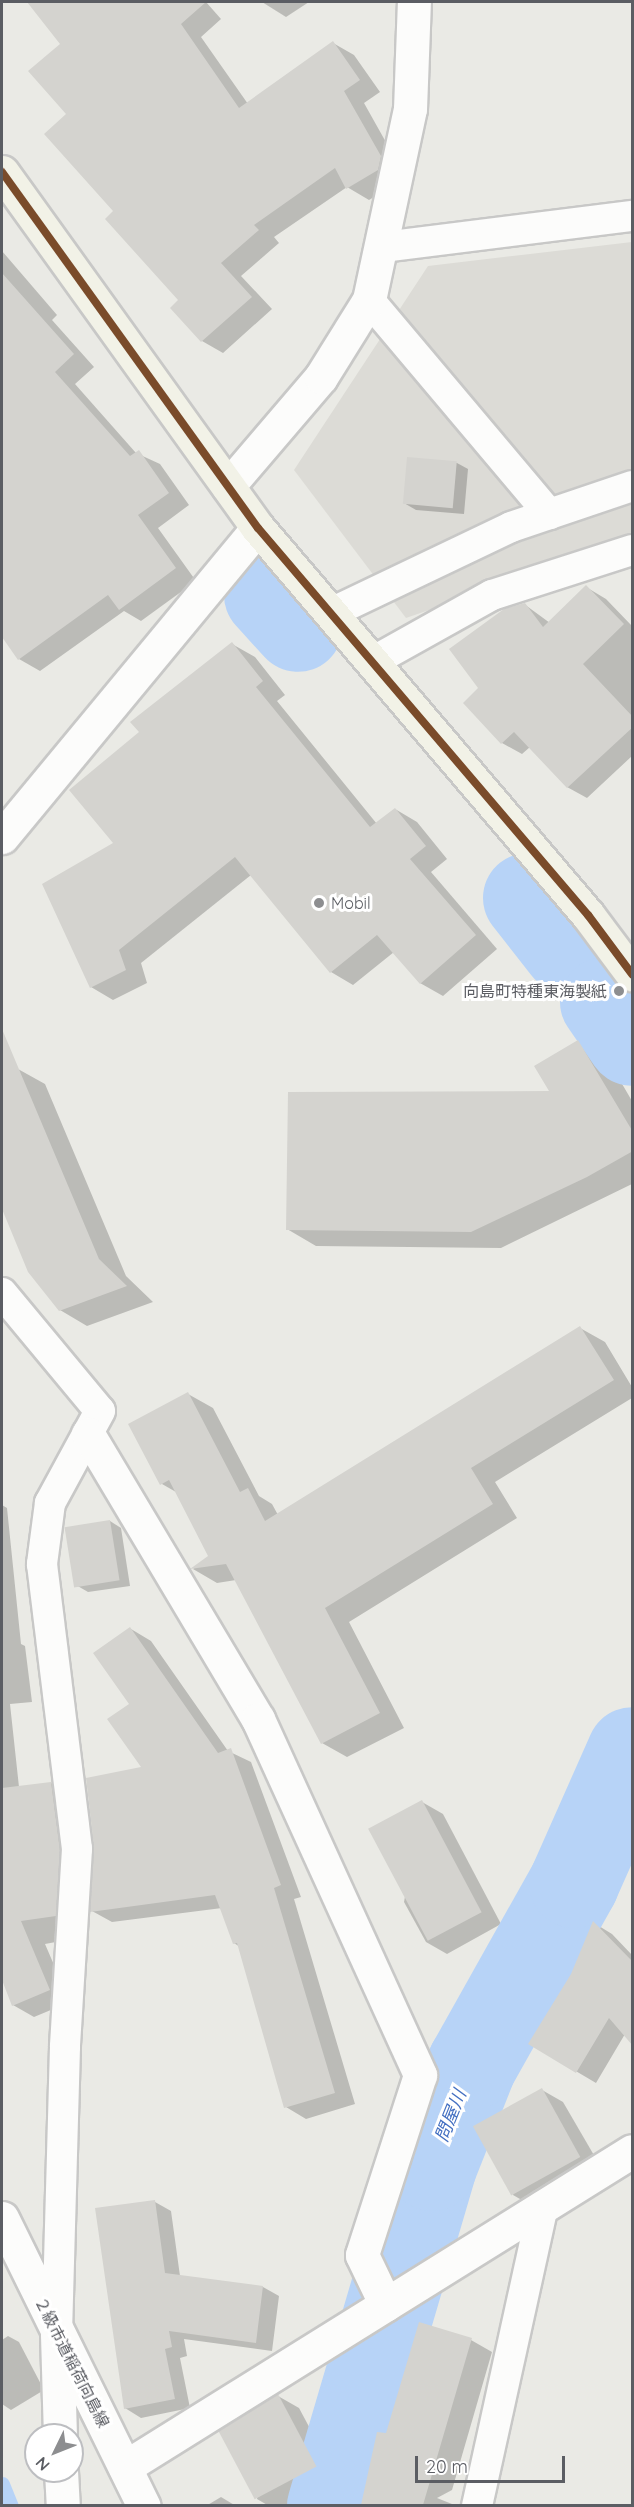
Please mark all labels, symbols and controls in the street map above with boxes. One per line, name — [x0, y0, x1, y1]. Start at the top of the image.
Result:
place label: Mobil — [331, 893, 371, 913]
marker: Mobil — [312, 896, 326, 910]
place label: 向島町特種東海製紙 — [463, 981, 607, 1001]
marker: 向島町特種東海製紙 — [612, 984, 626, 998]
water label: 問屋川 — [431, 2087, 471, 2145]
street label: ２級市道稲荷向島線 — [31, 2293, 113, 2431]
north arrow — [24, 2423, 84, 2483]
scale bar — [418, 2444, 568, 2482]
text: N — [31, 2453, 54, 2475]
text: 20 m — [426, 2455, 468, 2478]

